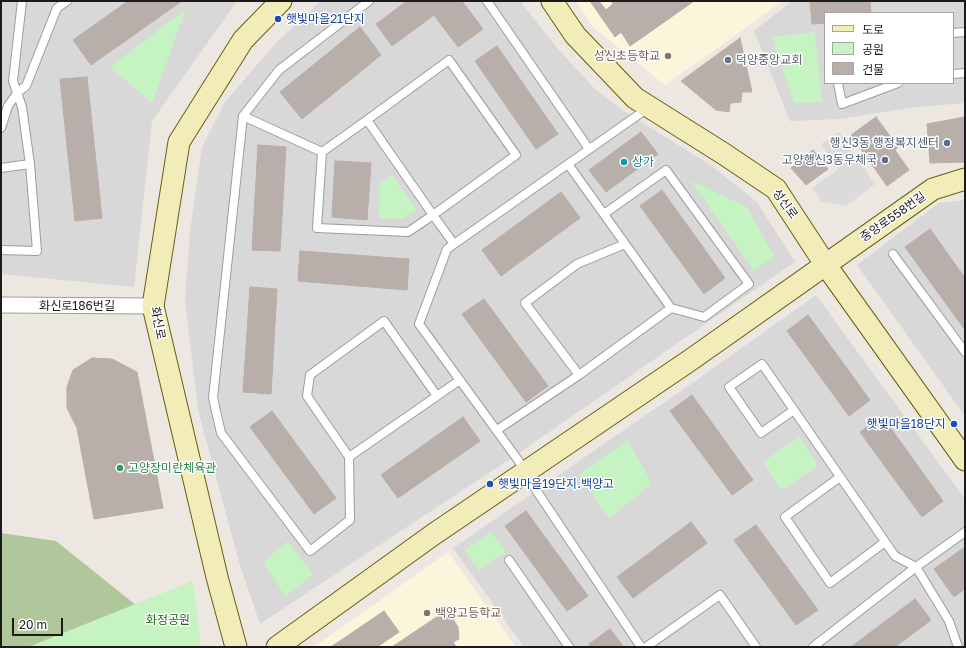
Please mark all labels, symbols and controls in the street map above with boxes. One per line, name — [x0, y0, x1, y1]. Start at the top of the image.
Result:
place label: 햇빛마을21단지 — [286, 12, 365, 26]
legend — [824, 12, 954, 84]
marker: 햇빛마을21단지 — [273, 14, 283, 24]
text: 도로 — [862, 22, 884, 37]
text: 공원 — [862, 42, 884, 57]
place label: 성신초등학교 — [594, 49, 660, 63]
marker: 성신초등학교 — [663, 51, 673, 61]
place label: 덕양중앙교회 — [736, 53, 802, 67]
marker: 덕양중앙교회 — [723, 55, 733, 65]
text: 건물 — [862, 62, 884, 77]
place label: 행신3동 행정복지센터 — [830, 136, 939, 150]
marker: 행신3동 행정복지센터 — [942, 138, 952, 148]
place label: 고양행신3동우체국 — [782, 153, 877, 167]
place label: 상가 — [632, 155, 654, 169]
marker: 고양행신3동우체국 — [880, 155, 890, 165]
marker: 상가 — [619, 157, 629, 167]
street label: 성신로 — [769, 186, 801, 222]
street label: 중앙로558번길 — [858, 189, 928, 245]
street label: 화신로186번길 — [39, 299, 115, 313]
street label: 화신로 — [148, 305, 168, 341]
place label: 햇빛마을18단지 — [867, 417, 946, 431]
marker: 햇빛마을18단지 — [949, 419, 959, 429]
place label: 고양장미란체육관 — [128, 461, 216, 475]
marker: 고양장미란체육관 — [115, 463, 125, 473]
place label: 햇빛마을19단지.백양고 — [498, 477, 614, 491]
marker: 햇빛마을19단지.백양고 — [485, 479, 495, 489]
place label: 백양고등학교 — [435, 606, 501, 620]
marker: 백양고등학교 — [422, 608, 432, 618]
scale bar — [14, 610, 65, 636]
park label: 화정공원 — [146, 613, 190, 627]
text: 20 m — [19, 617, 47, 632]

